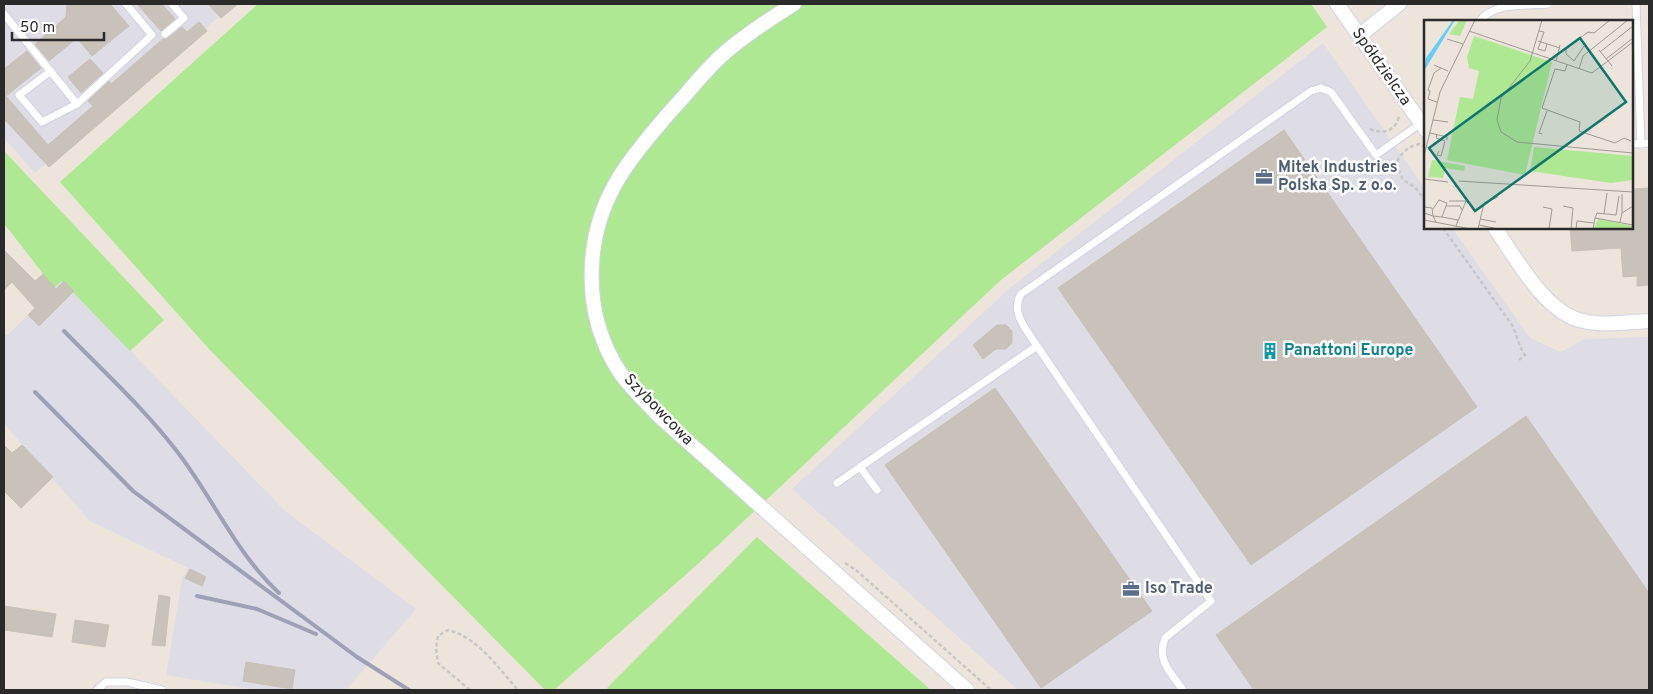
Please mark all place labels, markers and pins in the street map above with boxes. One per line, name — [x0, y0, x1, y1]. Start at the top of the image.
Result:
place label: Mitek Industries Polska Sp. z o.o. — [1278, 158, 1398, 196]
office icon: Mitek Industries Polska Sp. z o.o. — [1254, 167, 1274, 187]
building icon: Panattoni Europe — [1260, 341, 1280, 361]
place label: Panattoni Europe — [1284, 341, 1414, 361]
office icon: Iso Trade — [1121, 579, 1141, 599]
place label: Iso Trade — [1145, 579, 1213, 599]

